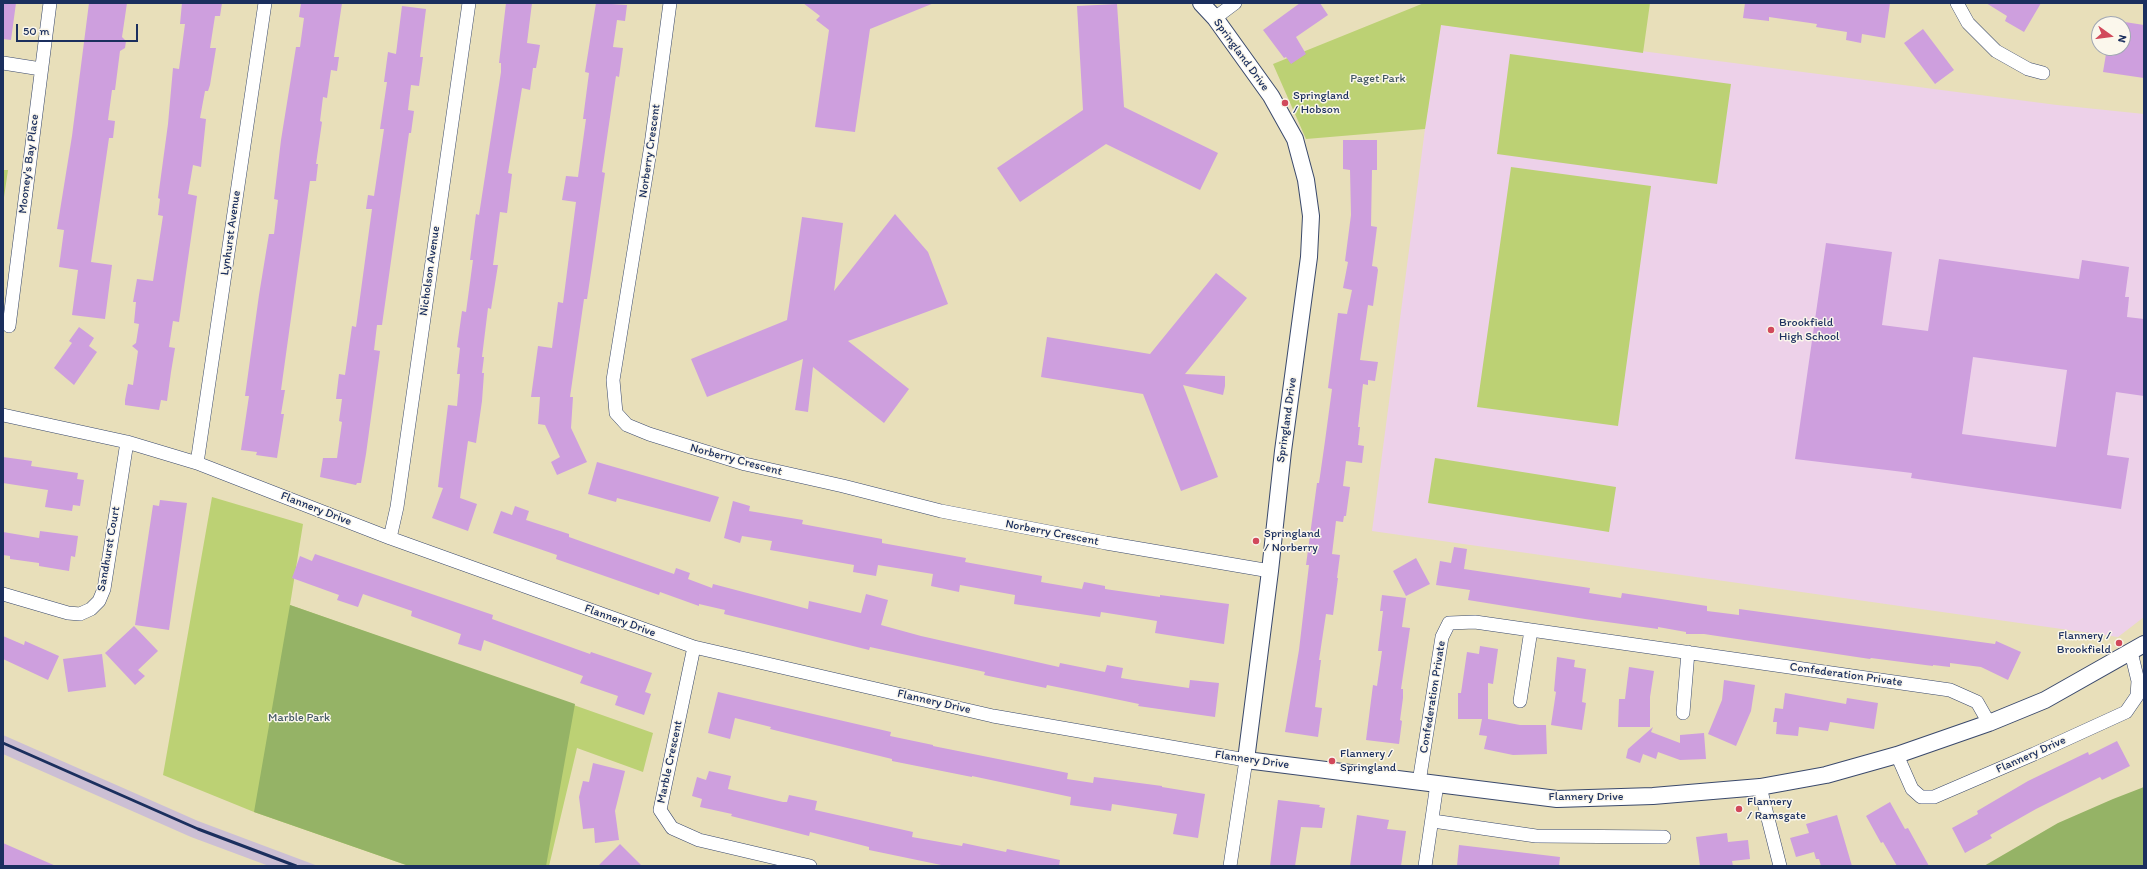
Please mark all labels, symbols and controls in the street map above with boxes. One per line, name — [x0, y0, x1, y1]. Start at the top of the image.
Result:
scale bar — [18, 16, 140, 42]
street label: Springland Drive — [1210, 16, 1272, 94]
north arrow — [2091, 16, 2131, 56]
text: 50 m — [23, 24, 49, 38]
text: N — [2115, 34, 2129, 44]
park label: Paget Park — [1350, 72, 1406, 86]
place label: Springland / Hobson — [1293, 89, 1349, 117]
marker: Springland / Hobson — [1280, 98, 1290, 108]
street label: Norberry Crescent — [636, 103, 664, 199]
street label: Mooney's Bay Place — [16, 113, 42, 215]
street label: Lynhurst Avenue — [218, 190, 244, 276]
street label: Nicholson Avenue — [417, 225, 443, 317]
place label: Brookfield High School — [1779, 316, 1840, 344]
marker: Brookfield High School — [1766, 325, 1776, 335]
street label: Springland Drive — [1274, 376, 1300, 464]
street label: Norberry Crescent — [688, 441, 784, 479]
street label: Flannery Drive — [278, 489, 354, 529]
street label: Sandhurst Court — [94, 505, 124, 593]
street label: Norberry Crescent — [1004, 517, 1100, 549]
place label: Springland / Norberry — [1264, 527, 1320, 555]
marker: Springland / Norberry — [1251, 536, 1261, 546]
street label: Flannery Drive — [582, 601, 658, 641]
place label: Flannery / Brookfield — [2057, 629, 2111, 657]
marker: Flannery / Brookfield — [2114, 638, 2124, 648]
street label: Confederation Private — [1417, 640, 1449, 754]
street label: Confederation Private — [1789, 660, 1903, 690]
street label: Flannery Drive — [896, 687, 972, 717]
park label: Marble Park — [268, 711, 330, 725]
street label: Marble Crescent — [654, 719, 686, 805]
street label: Flannery Drive — [1994, 733, 2068, 777]
place label: Flannery / Springland — [1340, 747, 1396, 775]
street label: Flannery Drive — [1214, 748, 1290, 772]
marker: Flannery / Springland — [1327, 756, 1337, 766]
street label: Flannery Drive — [1549, 790, 1623, 804]
place label: Flannery / Ramsgate — [1747, 795, 1806, 823]
marker: Flannery / Ramsgate — [1734, 804, 1744, 814]

